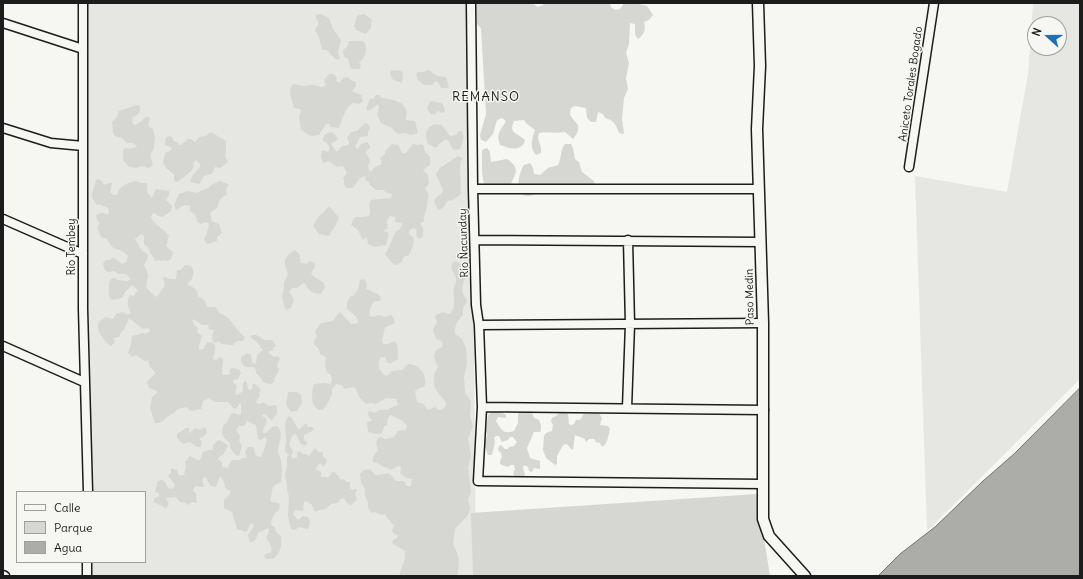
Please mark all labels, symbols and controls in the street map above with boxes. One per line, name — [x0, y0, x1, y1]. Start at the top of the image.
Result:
north arrow — [1027, 16, 1067, 56]
street label: Aniceto Torales Bogado — [896, 26, 926, 142]
text: N — [1029, 26, 1045, 38]
district label: REMANSO — [452, 89, 520, 105]
street label: Río Ñacunday — [456, 208, 472, 278]
street label: Río Tembey — [65, 218, 79, 276]
street label: Paso Medin — [743, 269, 757, 325]
legend — [16, 491, 146, 563]
text: Calle — [54, 500, 81, 515]
text: Parque — [54, 520, 93, 535]
text: Agua — [54, 540, 82, 555]

